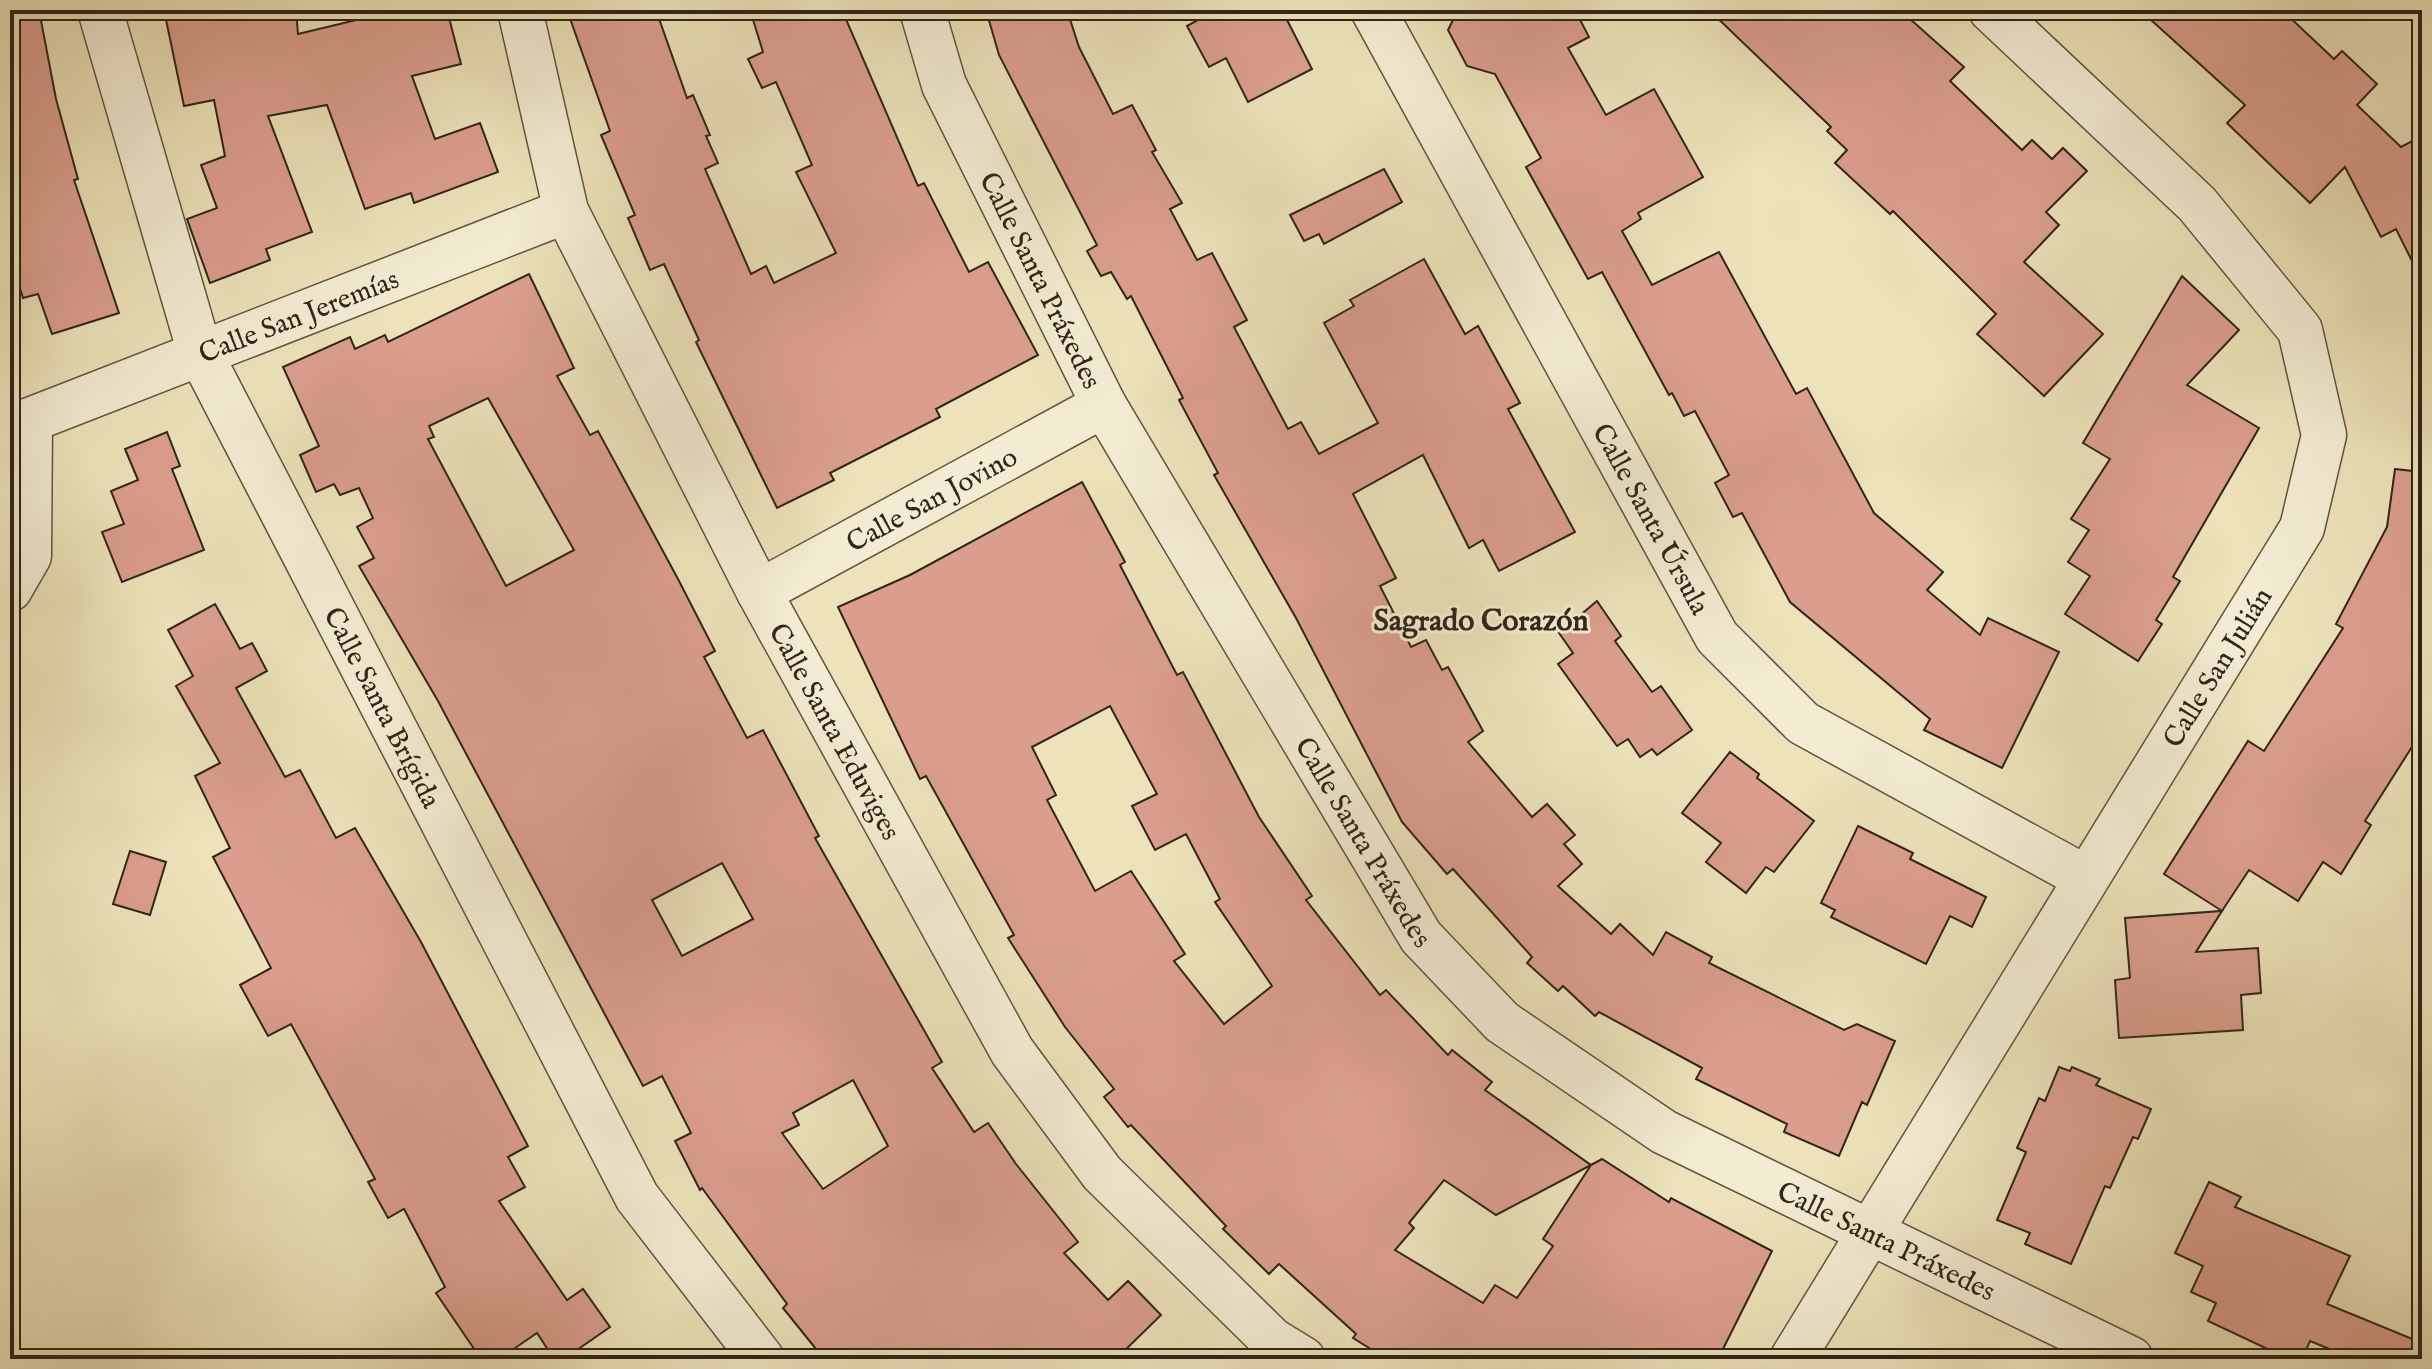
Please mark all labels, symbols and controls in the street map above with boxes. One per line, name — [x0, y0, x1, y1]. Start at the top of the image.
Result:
street label: Calle Santa Práxedes — [970, 167, 1108, 395]
street label: Calle San Jeremías — [194, 263, 404, 372]
street label: Calle Santa Úrsula — [1583, 418, 1717, 622]
street label: Calle San Jovino — [841, 440, 1024, 561]
street label: Calle San Julián — [2157, 582, 2281, 755]
street label: Calle Santa Brígida — [315, 602, 448, 815]
district label: Sagrado Corazón — [1374, 603, 1588, 641]
street label: Calle Santa Eduviges — [760, 618, 907, 847]
street label: Calle Santa Práxedes — [1286, 732, 1437, 956]
street label: Calle Santa Práxedes — [1771, 1175, 2000, 1310]

